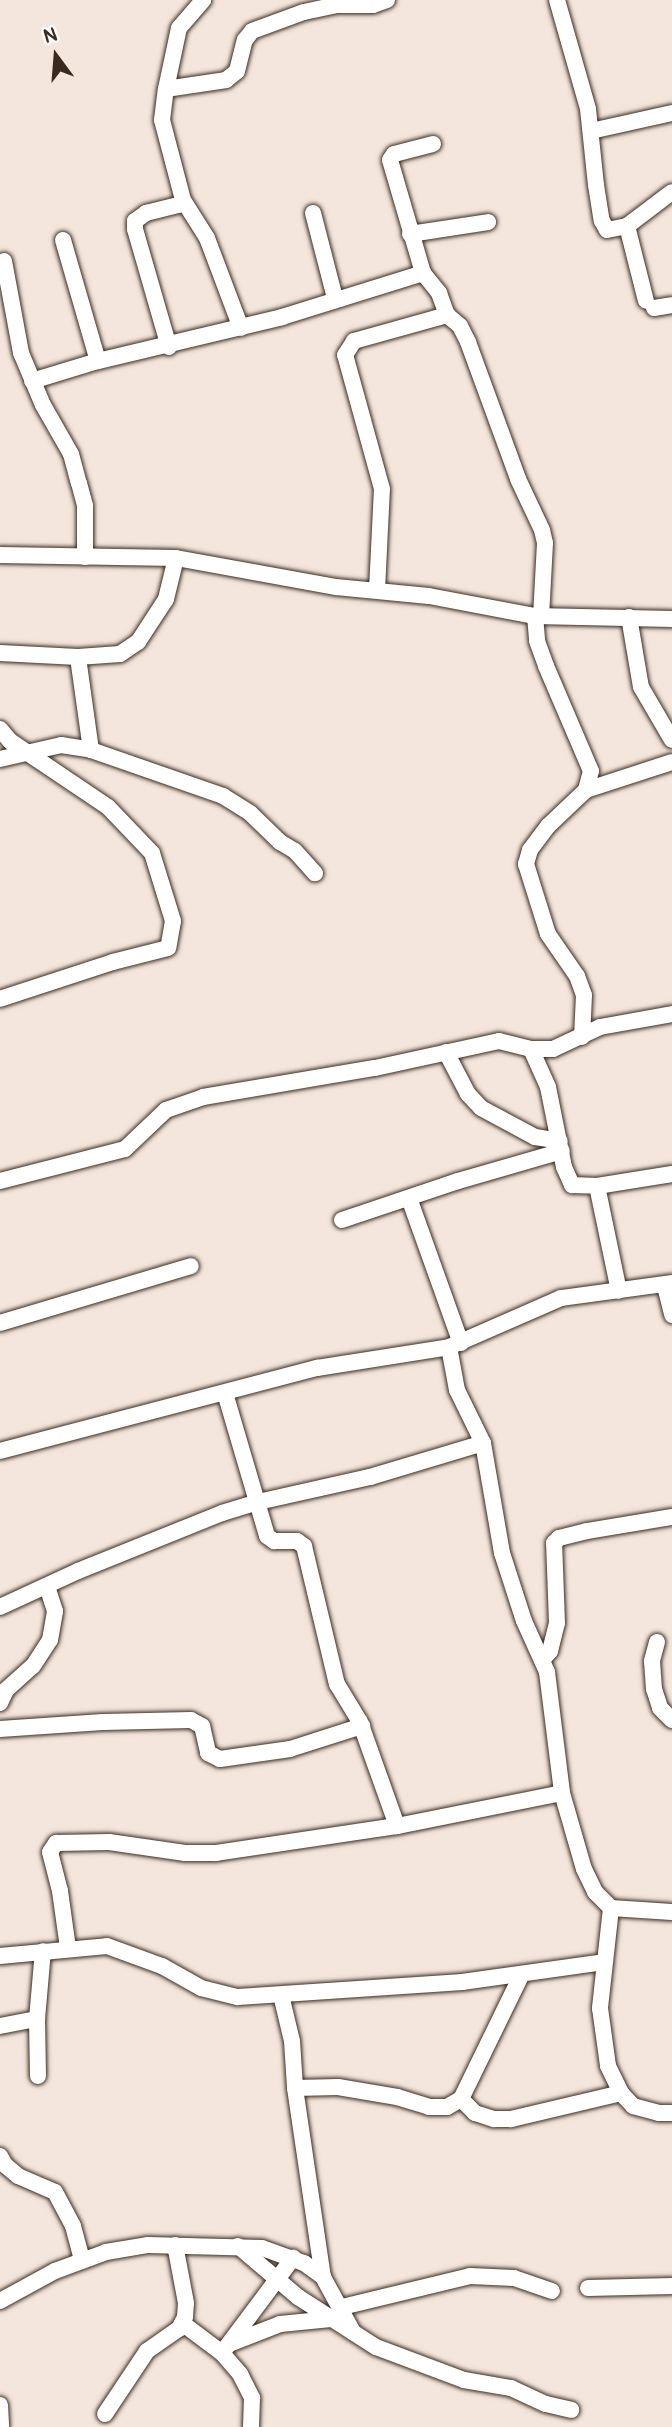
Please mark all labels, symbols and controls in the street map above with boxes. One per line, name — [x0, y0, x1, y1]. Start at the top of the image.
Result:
north arrow — [21, 21, 91, 91]
text: N — [41, 23, 60, 49]

